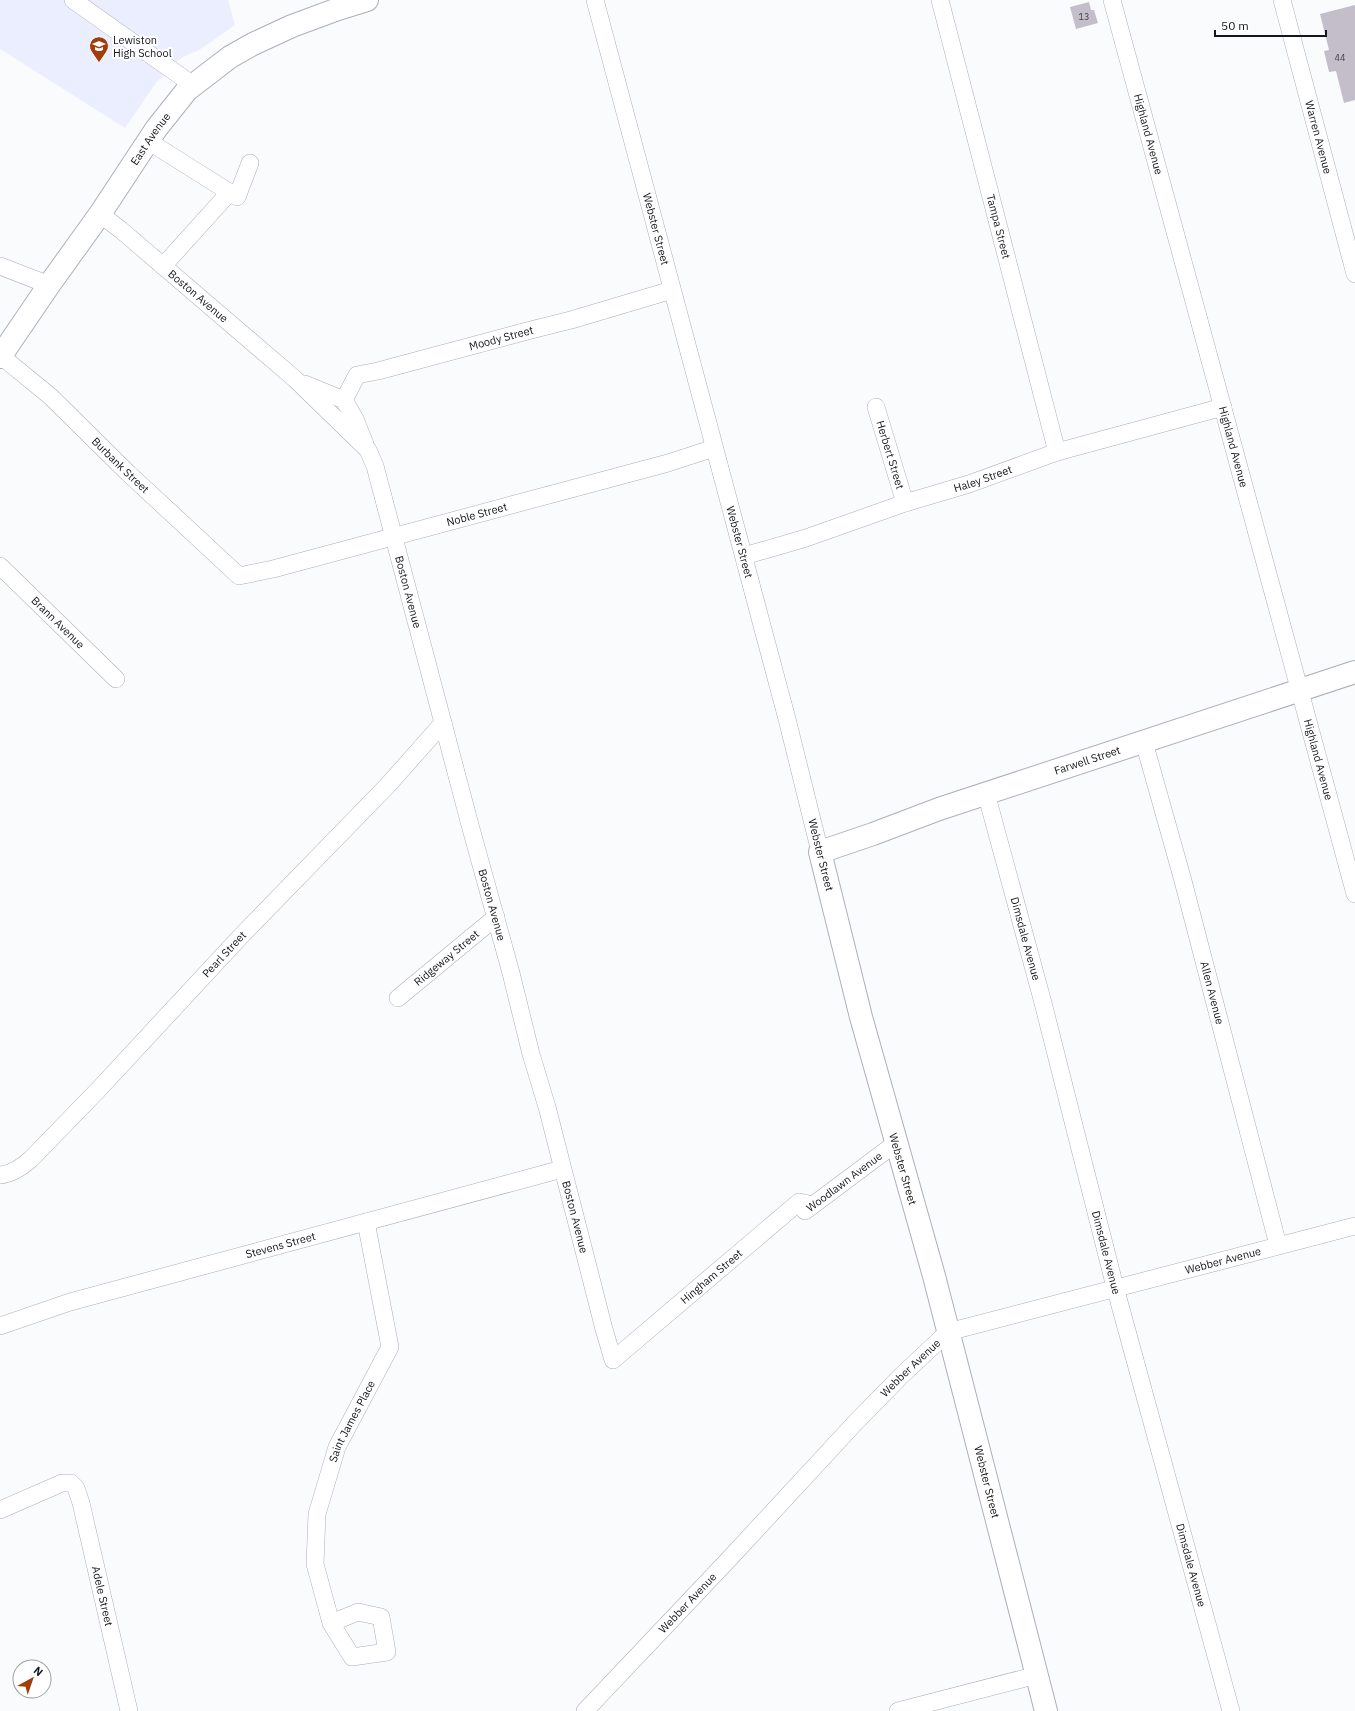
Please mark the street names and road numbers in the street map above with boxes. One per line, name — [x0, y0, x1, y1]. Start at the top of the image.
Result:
street label: Highland Avenue — [1131, 92, 1166, 176]
street label: Warren Avenue — [1302, 99, 1335, 175]
street label: East Avenue — [127, 110, 173, 168]
street label: Webster Street — [640, 191, 673, 267]
street label: Tampa Street — [984, 193, 1014, 260]
street label: Boston Avenue — [165, 267, 231, 326]
street label: Moody Street — [467, 323, 535, 353]
street label: Highland Avenue — [1216, 405, 1251, 489]
street label: Herbert Street — [873, 419, 907, 491]
street label: Burbank Street — [89, 434, 152, 496]
street label: Haley Street — [952, 462, 1014, 495]
street label: Noble Street — [445, 499, 509, 529]
street label: Webster Street — [723, 504, 756, 580]
street label: Boston Avenue — [392, 554, 425, 630]
street label: Brann Avenue — [28, 593, 88, 652]
street label: Highland Avenue — [1301, 717, 1336, 802]
street label: Farwell Street — [1052, 743, 1122, 778]
street label: Webster Street — [805, 817, 837, 893]
street label: Boston Avenue — [475, 867, 509, 943]
street label: Dimsdale Avenue — [1008, 895, 1044, 982]
street label: Ridgeway Street — [411, 927, 482, 989]
street label: Pearl Street — [199, 928, 249, 980]
street label: Allen Avenue — [1197, 960, 1227, 1026]
street label: Webster Street — [886, 1132, 920, 1207]
street label: Woodlawn Avenue — [803, 1149, 885, 1215]
street label: Boston Avenue — [559, 1179, 591, 1255]
street label: Dimsdale Avenue — [1089, 1209, 1124, 1296]
street label: Stevens Street — [244, 1229, 317, 1261]
street label: Webber Avenue — [1183, 1244, 1262, 1277]
street label: Hingham Street — [677, 1246, 745, 1307]
street label: Webber Avenue — [877, 1336, 943, 1400]
street label: Saint James Place — [326, 1378, 378, 1464]
street label: Webster Street — [971, 1444, 1003, 1520]
street label: Dimsdale Avenue — [1173, 1522, 1209, 1608]
street label: Adele Street — [89, 1565, 116, 1628]
street label: Webber Avenue — [656, 1570, 719, 1636]

